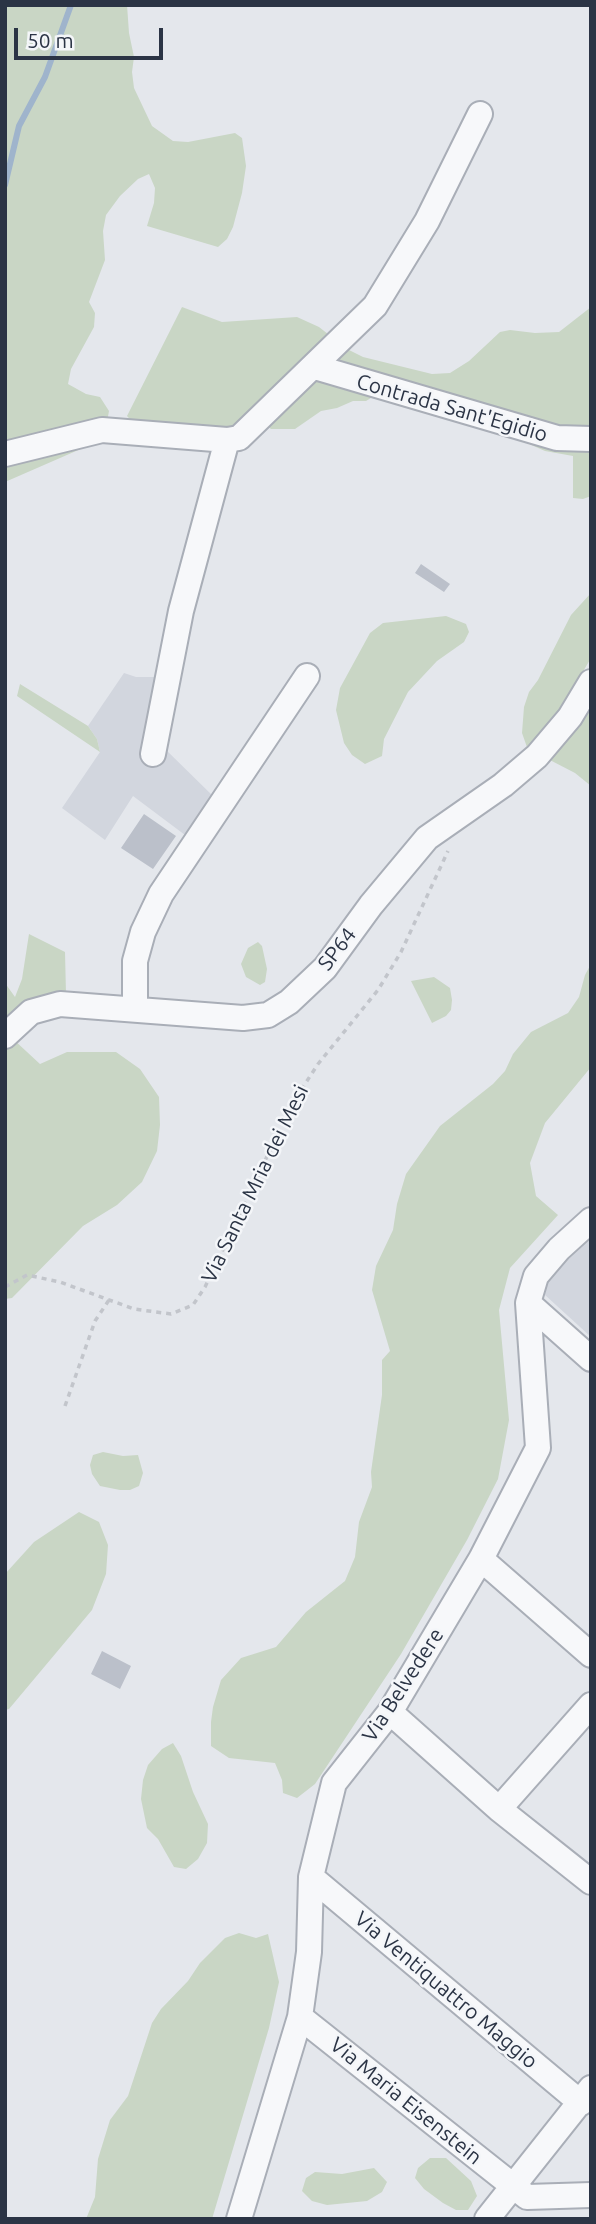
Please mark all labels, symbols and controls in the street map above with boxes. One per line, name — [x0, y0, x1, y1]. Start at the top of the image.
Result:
scale bar — [18, 14, 166, 58]
text: 50 m — [27, 28, 74, 52]
street label: Contrada Sant'Egidio — [354, 369, 550, 447]
street label: SP64 — [313, 923, 361, 975]
street label: Via Santa Mria dei Mesi — [196, 1081, 314, 1287]
street label: Via Belvedere — [357, 1623, 449, 1747]
street label: Via Ventiquattro Maggio — [349, 1906, 543, 2074]
street label: Via Maria Eisenstein — [325, 2032, 487, 2170]

